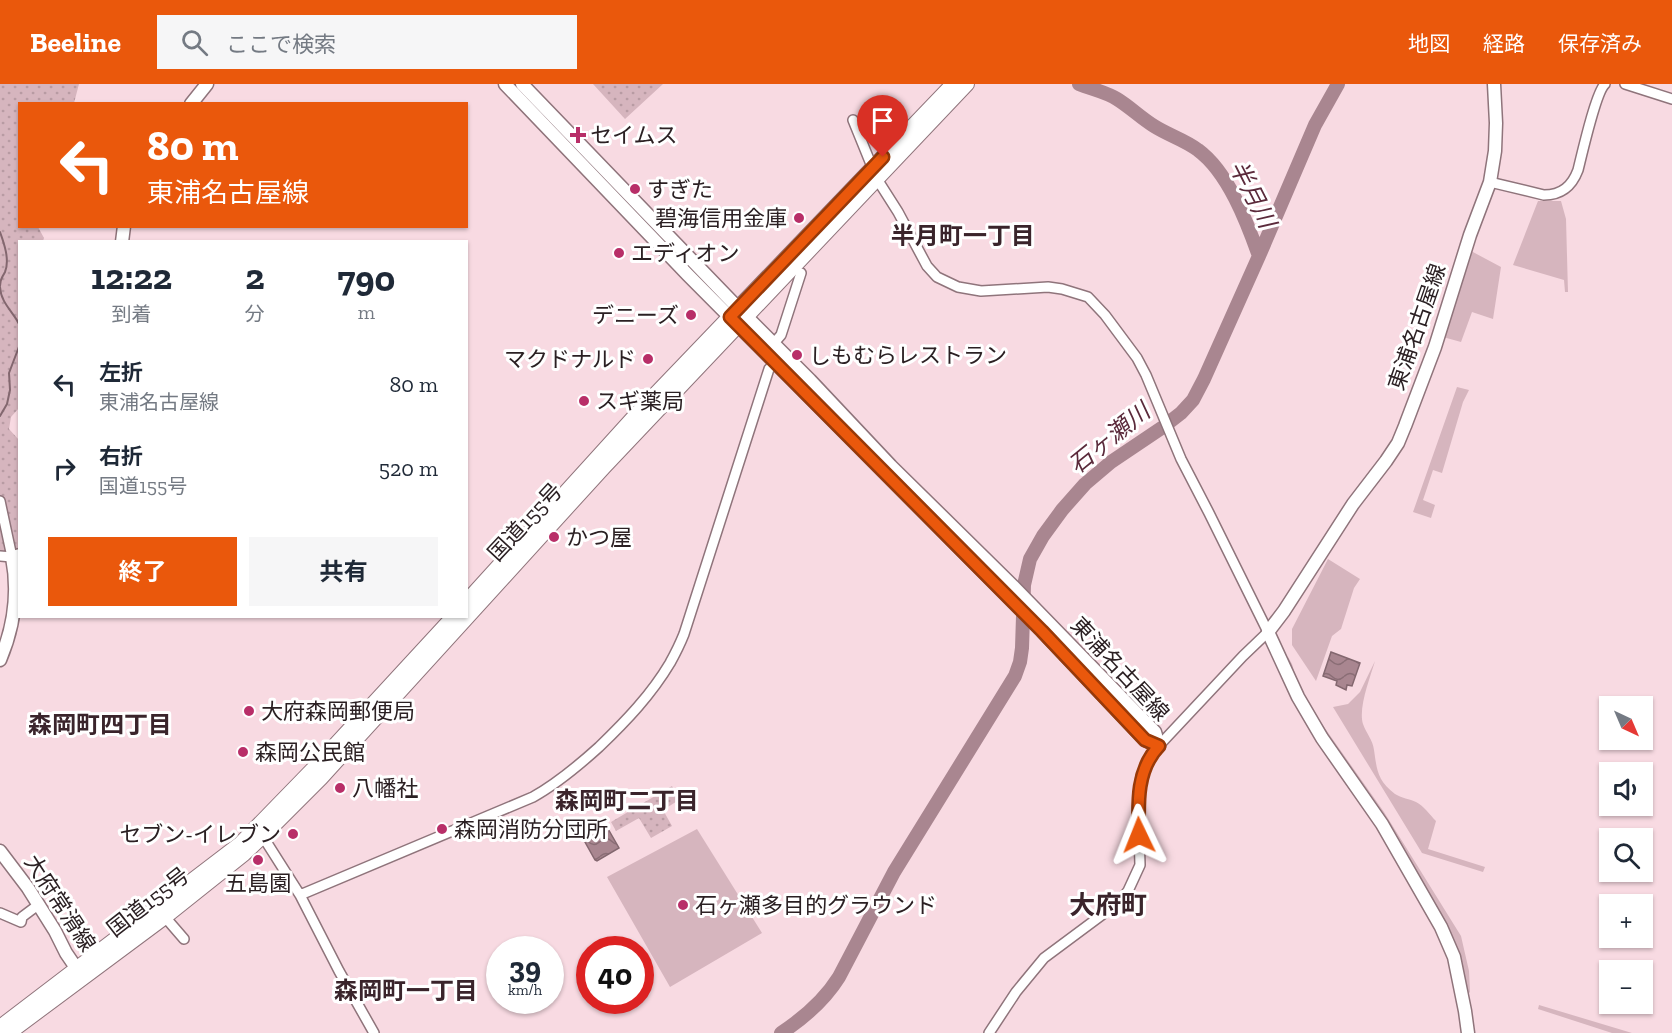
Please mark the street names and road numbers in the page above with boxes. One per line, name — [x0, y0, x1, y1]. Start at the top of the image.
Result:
street label: 東浦名古屋線 — [1383, 260, 1451, 394]
street label: 国道155号 — [482, 477, 568, 567]
street label: 東浦名古屋線 — [1065, 612, 1175, 726]
street label: 大府常滑線 — [19, 850, 101, 956]
street label: 国道155号 — [101, 862, 195, 942]

